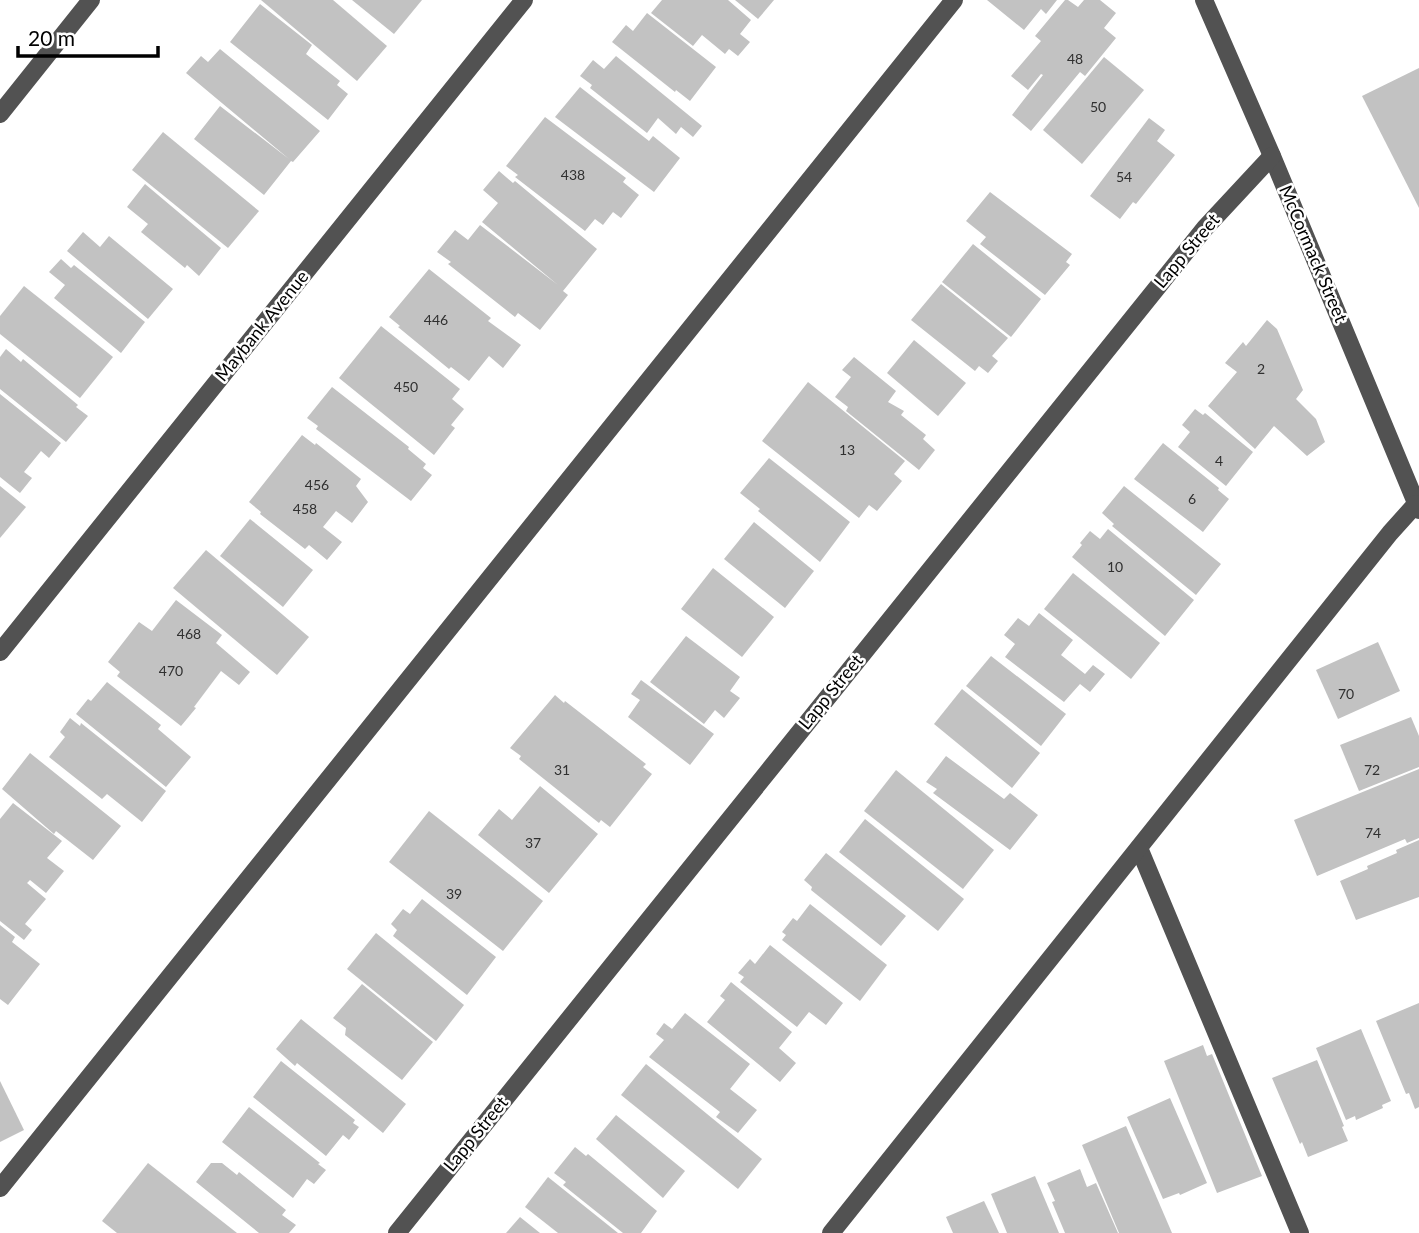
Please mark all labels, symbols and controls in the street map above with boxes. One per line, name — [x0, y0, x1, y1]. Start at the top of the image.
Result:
scale bar — [18, 14, 158, 58]
text: 20 m — [28, 25, 75, 50]
house number: 48 — [1067, 50, 1083, 67]
house number: 50 — [1090, 98, 1106, 115]
house number: 438 — [561, 166, 585, 183]
house number: 54 — [1116, 168, 1132, 185]
street label: McCormack Street — [1275, 182, 1353, 326]
street label: Lapp Street — [1149, 208, 1224, 292]
street label: Maybank Avenue — [210, 265, 313, 385]
house number: 446 — [424, 311, 448, 328]
house number: 2 — [1257, 360, 1265, 377]
house number: 450 — [394, 378, 418, 395]
house number: 13 — [839, 441, 855, 458]
house number: 4 — [1215, 452, 1223, 469]
house number: 456 — [305, 476, 329, 493]
house number: 6 — [1188, 490, 1196, 507]
house number: 458 — [293, 500, 317, 517]
house number: 10 — [1107, 558, 1123, 575]
house number: 468 — [177, 625, 201, 642]
street label: Lapp Street — [793, 649, 868, 733]
house number: 470 — [159, 662, 183, 679]
house number: 70 — [1338, 685, 1354, 702]
house number: 31 — [554, 761, 570, 778]
house number: 72 — [1364, 761, 1380, 778]
house number: 74 — [1365, 824, 1381, 841]
house number: 37 — [525, 834, 541, 851]
house number: 39 — [446, 885, 462, 902]
street label: Lapp Street — [438, 1091, 513, 1175]

